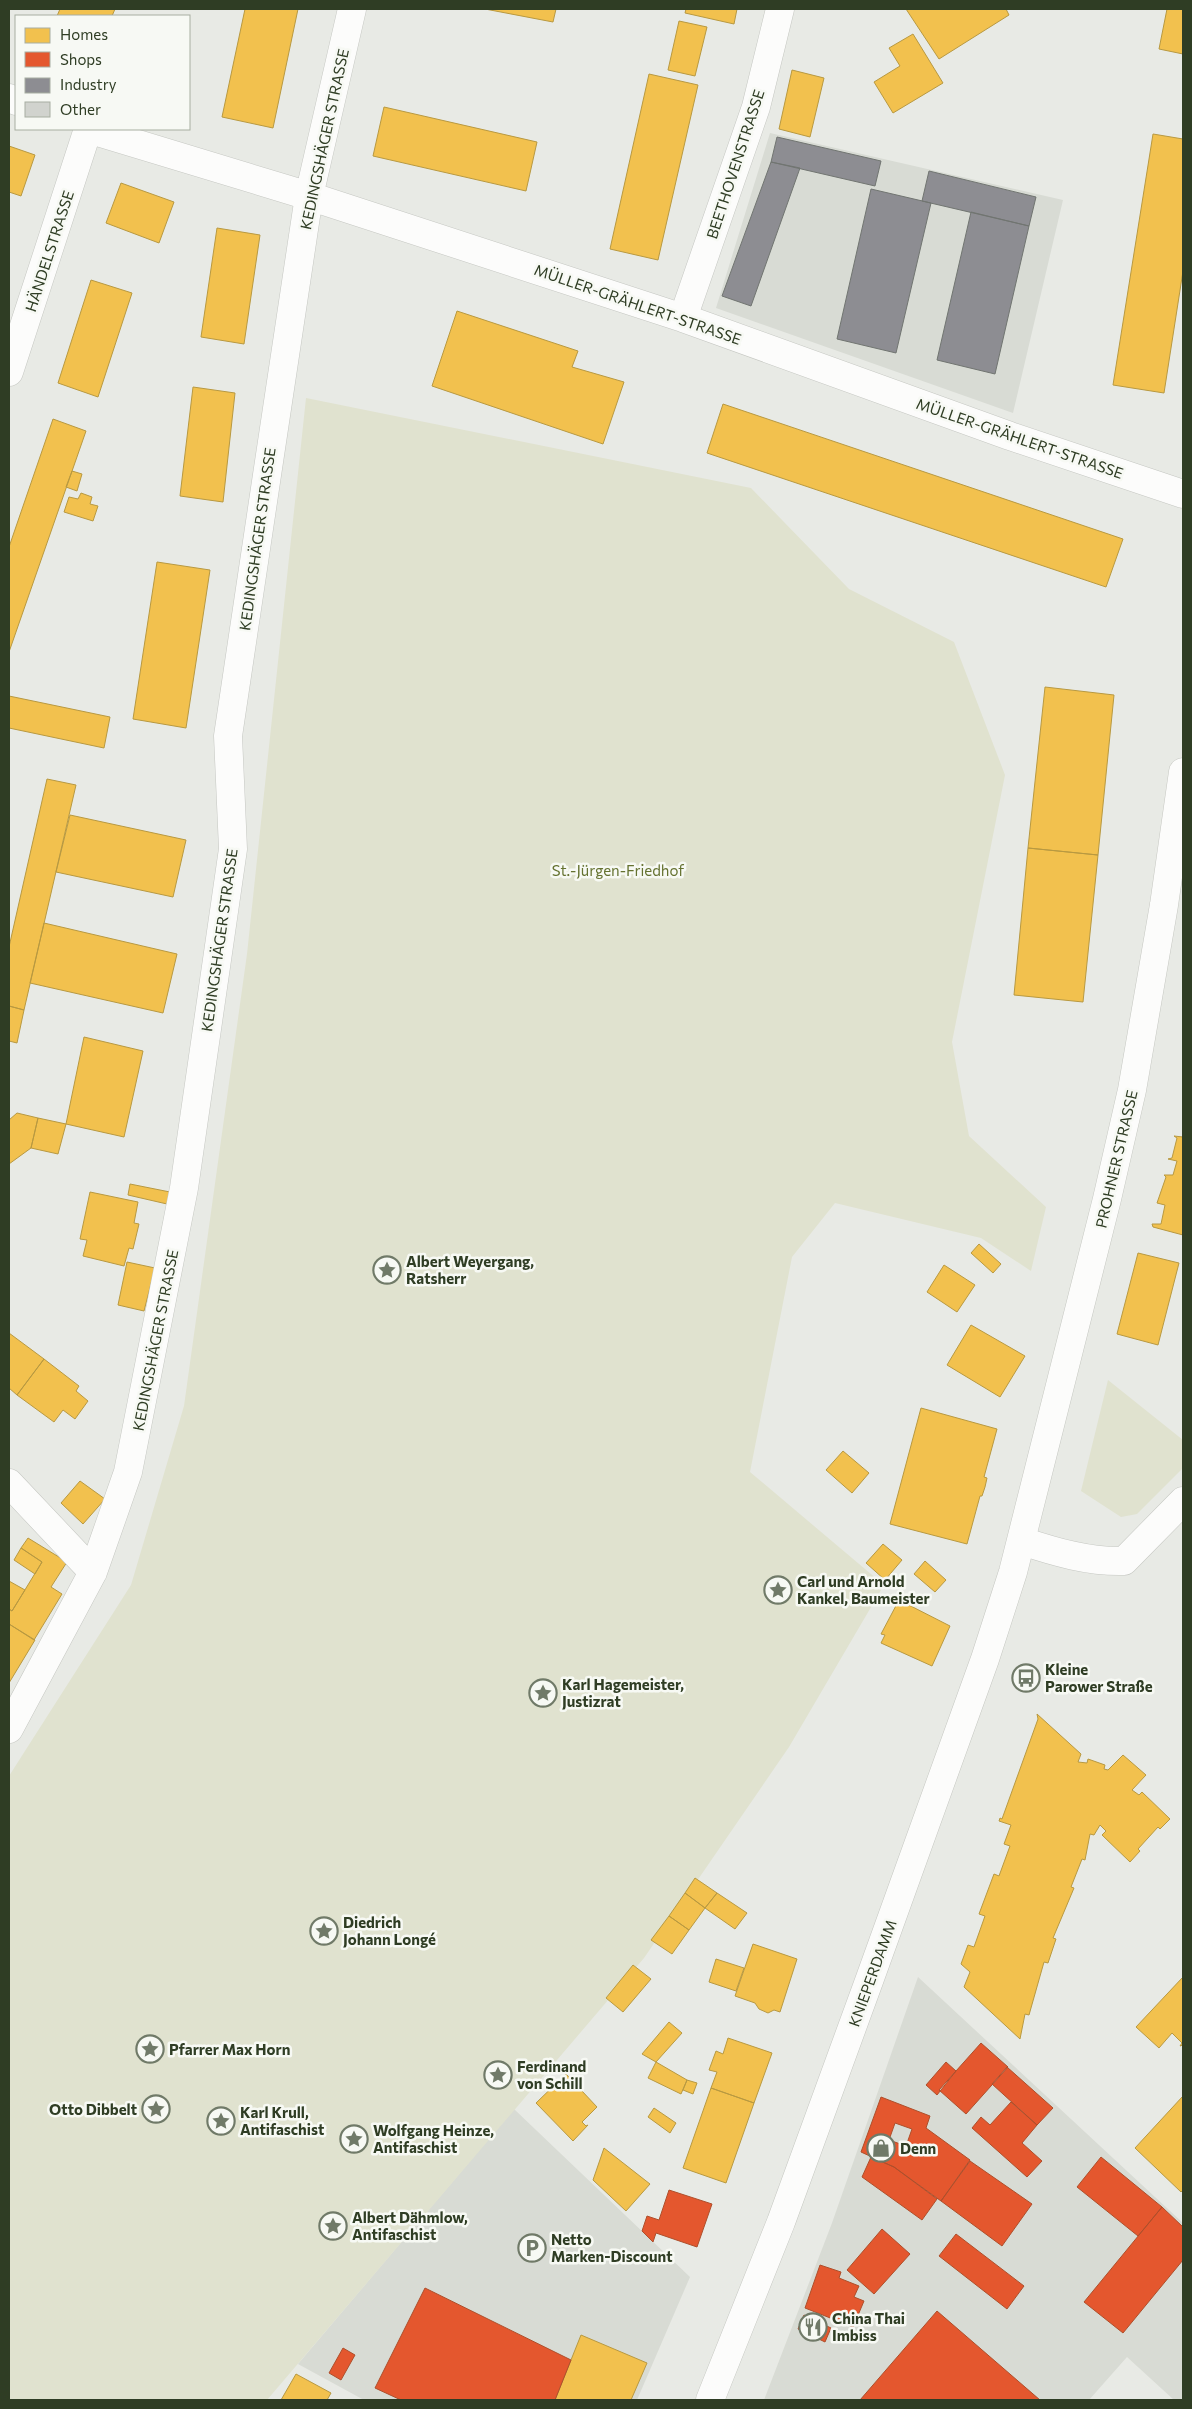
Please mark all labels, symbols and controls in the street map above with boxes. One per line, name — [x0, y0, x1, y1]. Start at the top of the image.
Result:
legend — [15, 15, 190, 130]
text: Homes — [60, 25, 108, 43]
street label: KEDINGSHÄGER STRASSE — [296, 47, 352, 231]
text: Shops — [60, 50, 102, 68]
text: Industry — [60, 75, 117, 93]
street label: BEETHOVENSTRASSE — [702, 87, 768, 241]
text: Other — [60, 100, 101, 118]
street label: HÄNDELSTRASSE — [21, 188, 77, 314]
street label: MÜLLER-GRÄHLERT-STRASSE — [532, 260, 744, 348]
street label: MÜLLER-GRÄHLERT-STRASSE — [914, 394, 1126, 482]
street label: KEDINGSHÄGER STRASSE — [235, 446, 279, 632]
street label: KEDINGSHÄGER STRASSE — [197, 847, 241, 1033]
park label: St.-Jürgen-Friedhof — [552, 861, 684, 879]
street label: PROHNER STRASSE — [1091, 1088, 1141, 1230]
street label: KEDINGSHÄGER STRASSE — [129, 1248, 181, 1432]
place label: Albert Weyergang, Ratsherr — [406, 1252, 534, 1287]
place icon: Albert Weyergang, Ratsherr — [372, 1255, 402, 1285]
place label: Carl und Arnold Kankel, Baumeister — [797, 1572, 930, 1607]
place icon: Carl und Arnold Kankel, Baumeister — [763, 1575, 793, 1605]
place label: Kleine Parower Straße — [1045, 1660, 1153, 1695]
bus stop icon: Kleine Parower Straße — [1011, 1663, 1041, 1693]
place label: Karl Hagemeister, Justizrat — [562, 1675, 684, 1710]
place icon: Karl Hagemeister, Justizrat — [528, 1678, 558, 1708]
place label: Diedrich Johann Longé — [343, 1913, 436, 1948]
place icon: Diedrich Johann Longé — [309, 1916, 339, 1946]
street label: KNIEPERDAMM — [844, 1917, 900, 2029]
place icon: Pfarrer Max Horn — [135, 2034, 165, 2064]
place label: Pfarrer Max Horn — [169, 2040, 290, 2058]
place label: Ferdinand von Schill — [517, 2057, 586, 2092]
place icon: Ferdinand von Schill — [483, 2060, 513, 2090]
place icon: Otto Dibbelt — [141, 2094, 171, 2124]
place label: Otto Dibbelt — [49, 2100, 137, 2118]
place label: Karl Krull, Antifaschist — [240, 2103, 324, 2138]
place icon: Karl Krull, Antifaschist — [206, 2106, 236, 2136]
place label: Wolfgang Heinze, Antifaschist — [373, 2121, 494, 2156]
place icon: Wolfgang Heinze, Antifaschist — [339, 2124, 369, 2154]
shop icon: Denn — [866, 2133, 896, 2163]
place label: Denn — [900, 2139, 936, 2157]
place label: Albert Dähmlow, Antifaschist — [352, 2208, 468, 2243]
place icon: Albert Dähmlow, Antifaschist — [318, 2211, 348, 2241]
place label: Netto Marken-Discount — [551, 2230, 673, 2265]
parking icon: Netto Marken-Discount — [517, 2233, 547, 2263]
place label: China Thai Imbiss — [832, 2309, 905, 2344]
restaurant icon: China Thai Imbiss — [798, 2312, 828, 2342]

